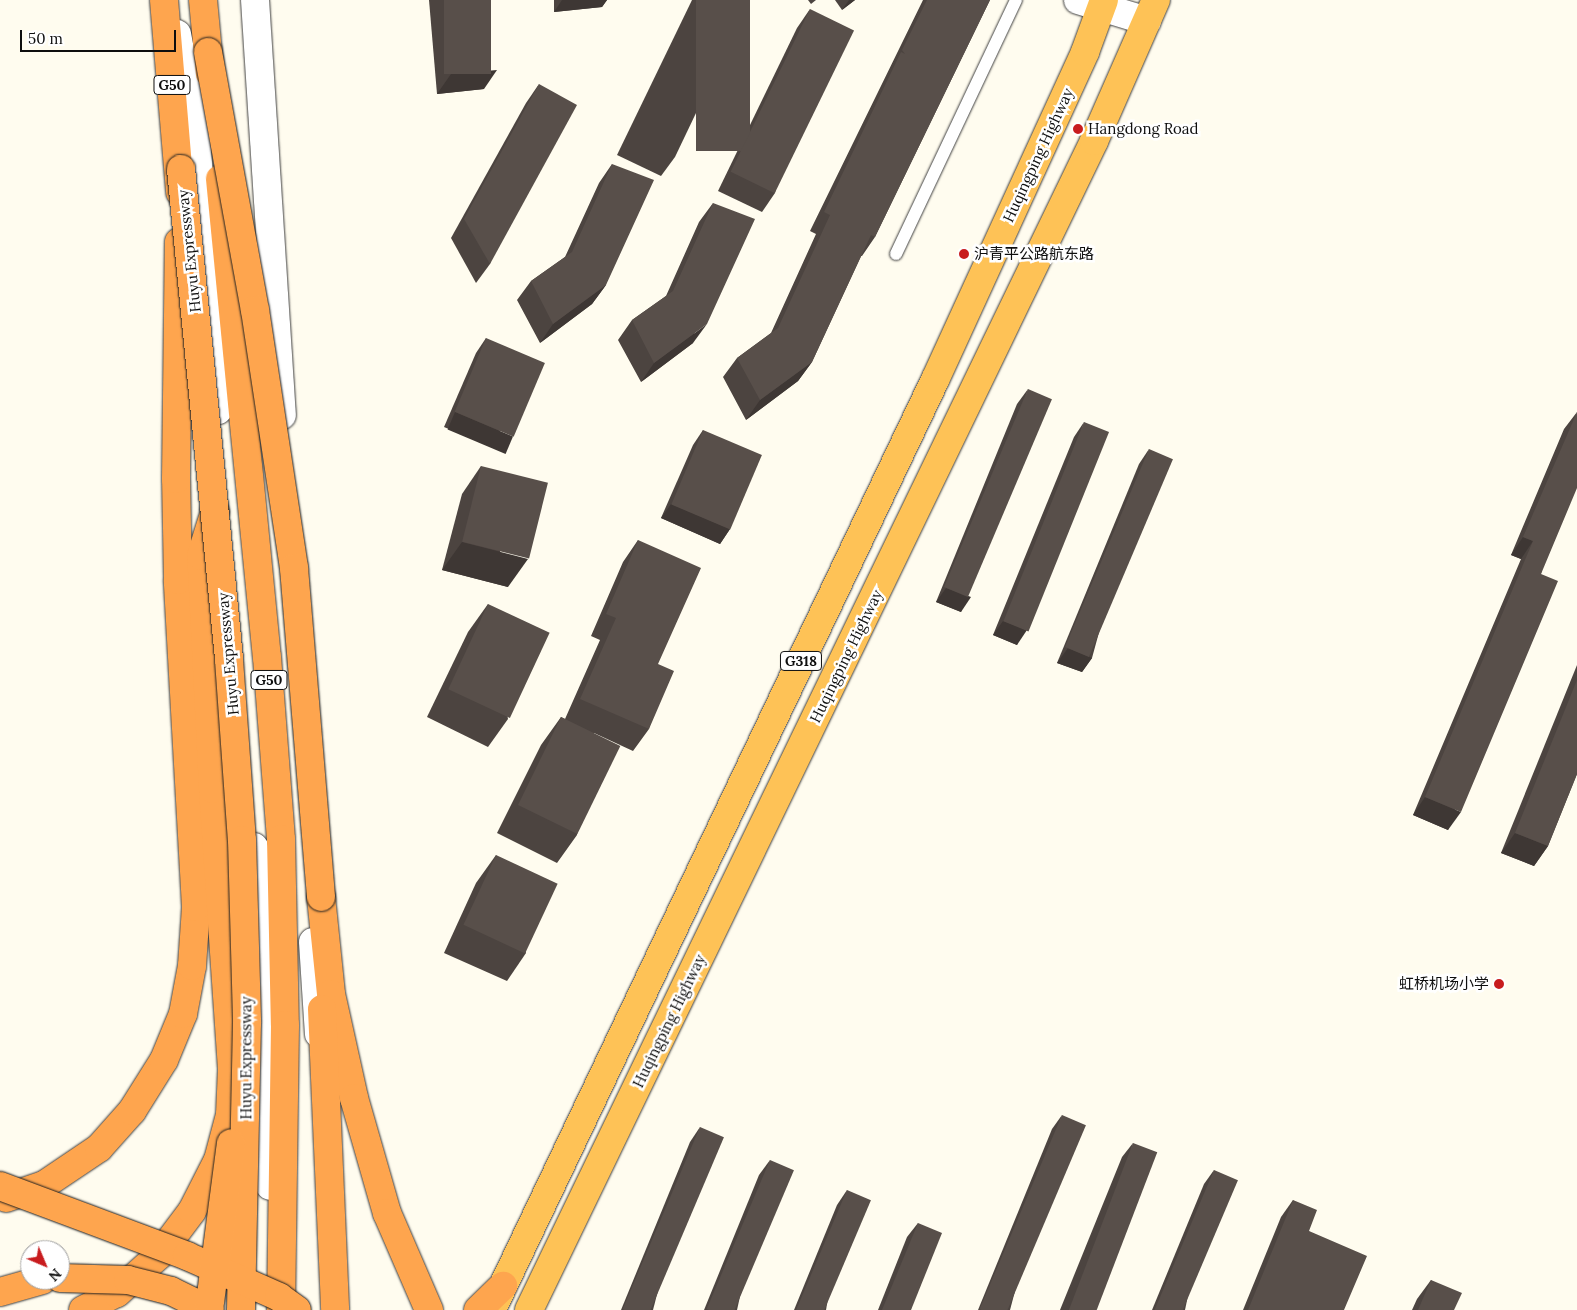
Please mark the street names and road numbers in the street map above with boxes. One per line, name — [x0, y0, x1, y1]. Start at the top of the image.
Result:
road number: G50 — [153, 74, 191, 96]
street label: Huqingping Highway — [999, 85, 1077, 225]
street label: Huyu Expressway — [174, 189, 204, 313]
street label: Huqingping Highway — [806, 586, 886, 726]
street label: Huyu Expressway — [214, 592, 242, 716]
road number: G318 — [780, 649, 822, 672]
road number: G50 — [250, 668, 288, 692]
street label: Huqingping Highway — [629, 951, 709, 1091]
street label: Huyu Expressway — [237, 996, 255, 1120]

